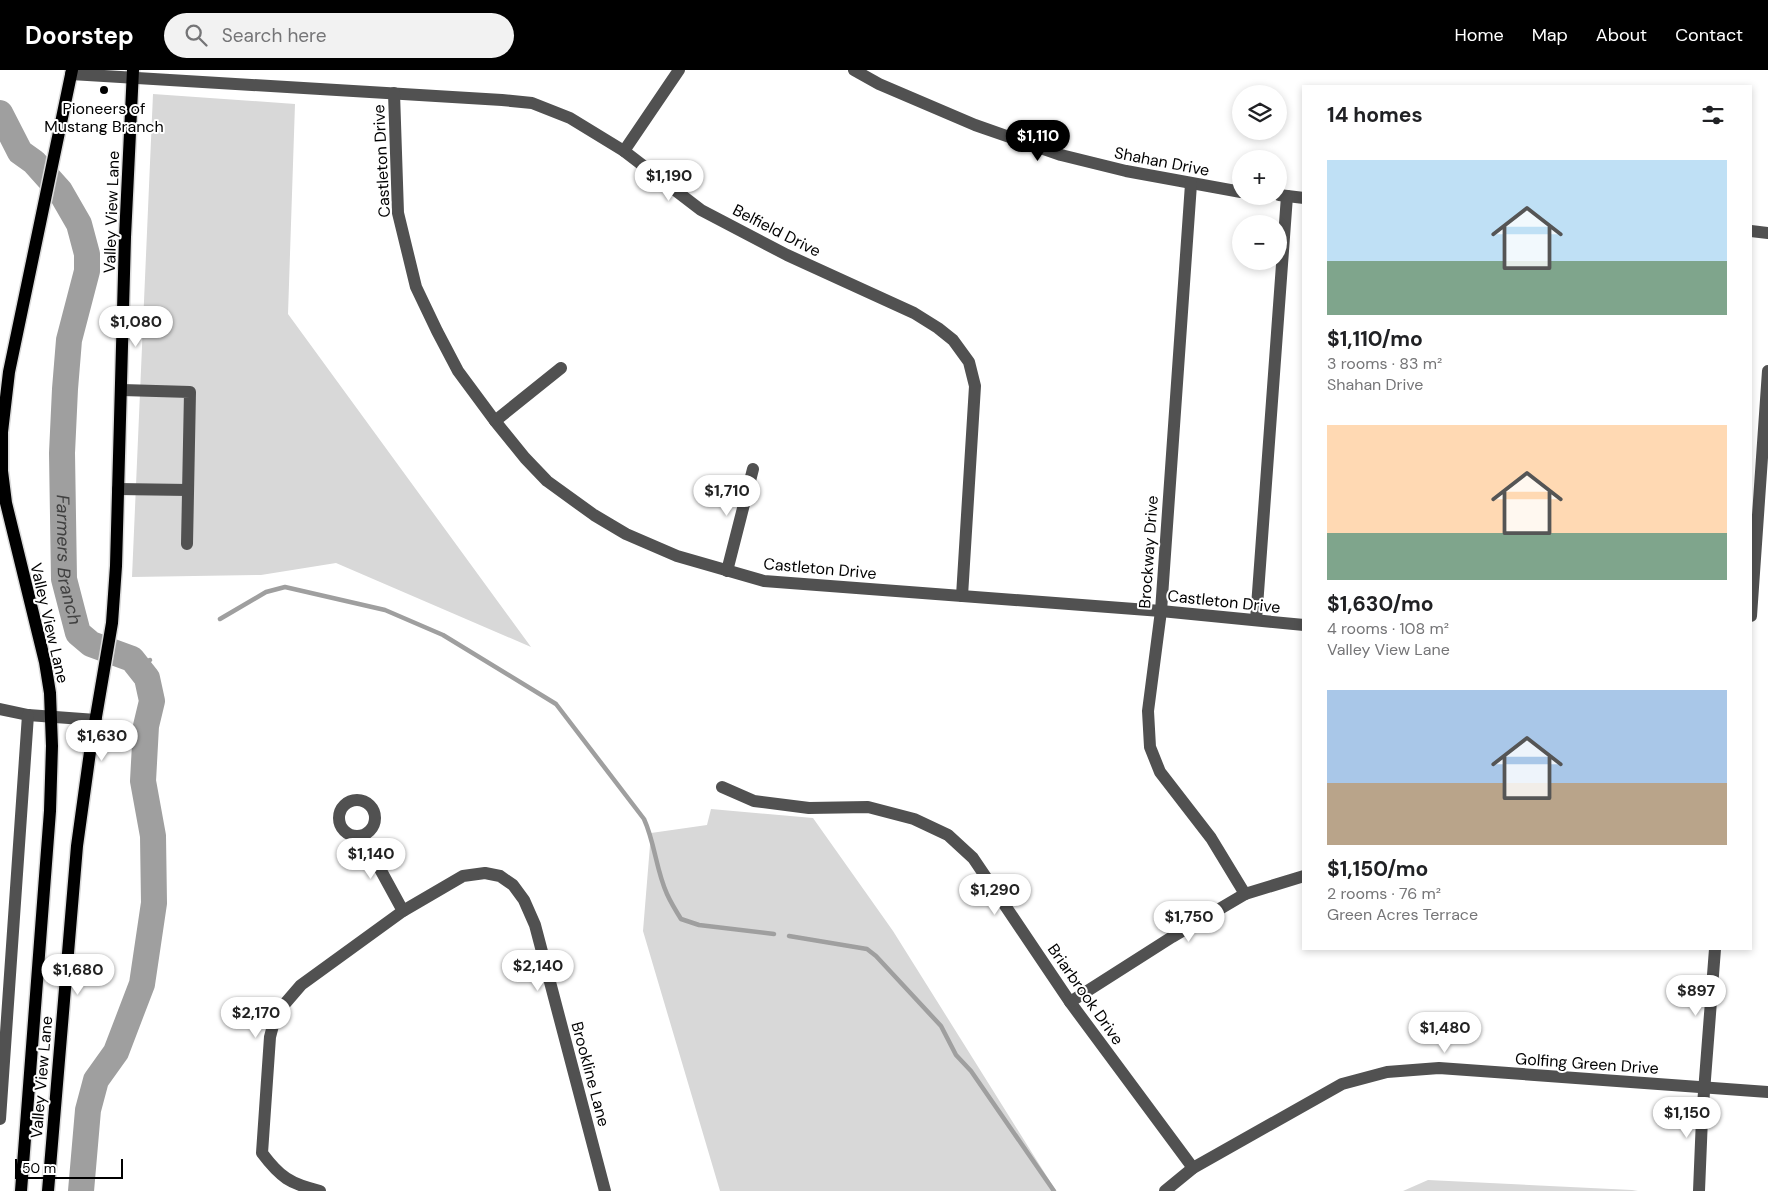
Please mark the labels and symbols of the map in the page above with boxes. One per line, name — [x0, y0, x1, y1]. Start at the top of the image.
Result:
marker: Pioneers of Mustang Branch — [98, 84, 110, 96]
place label: Pioneers of Mustang Branch — [44, 98, 164, 137]
street label: Castleton Drive — [368, 104, 395, 218]
pin: $1,110 — [997, 119, 1079, 162]
street label: Shahan Drive — [1113, 142, 1211, 181]
street label: Valley View Lane — [99, 150, 124, 274]
pin: $1,190 — [628, 160, 710, 202]
street label: Belfield Drive — [729, 199, 824, 262]
pin: $1,080 — [95, 306, 177, 348]
pin: $1,710 — [686, 474, 768, 517]
water label: Farmers Branch — [51, 495, 87, 627]
street label: Brockway Drive — [1134, 495, 1163, 609]
street label: Castleton Drive — [763, 553, 877, 584]
street label: Valley View Lane — [25, 561, 74, 685]
street label: Castleton Drive — [1166, 585, 1281, 618]
pin: $1,630 — [61, 720, 143, 762]
pin: $1,140 — [330, 838, 412, 880]
pin: $1,290 — [954, 874, 1036, 916]
pin: $1,750 — [1148, 900, 1230, 943]
street label: Briarbrook Drive — [1043, 940, 1128, 1049]
pin: $2,140 — [497, 950, 579, 992]
pin: $1,680 — [37, 954, 119, 996]
pin: $897 — [1666, 974, 1726, 1017]
pin: $2,170 — [215, 996, 297, 1039]
pin: $1,480 — [1404, 1012, 1486, 1054]
street label: Valley View Lane — [26, 1015, 57, 1139]
street label: Brookline Lane — [566, 1019, 615, 1129]
street label: Golfing Green Drive — [1515, 1048, 1659, 1079]
pin: $1,150 — [1646, 1096, 1728, 1139]
scale bar — [15, 1156, 122, 1179]

